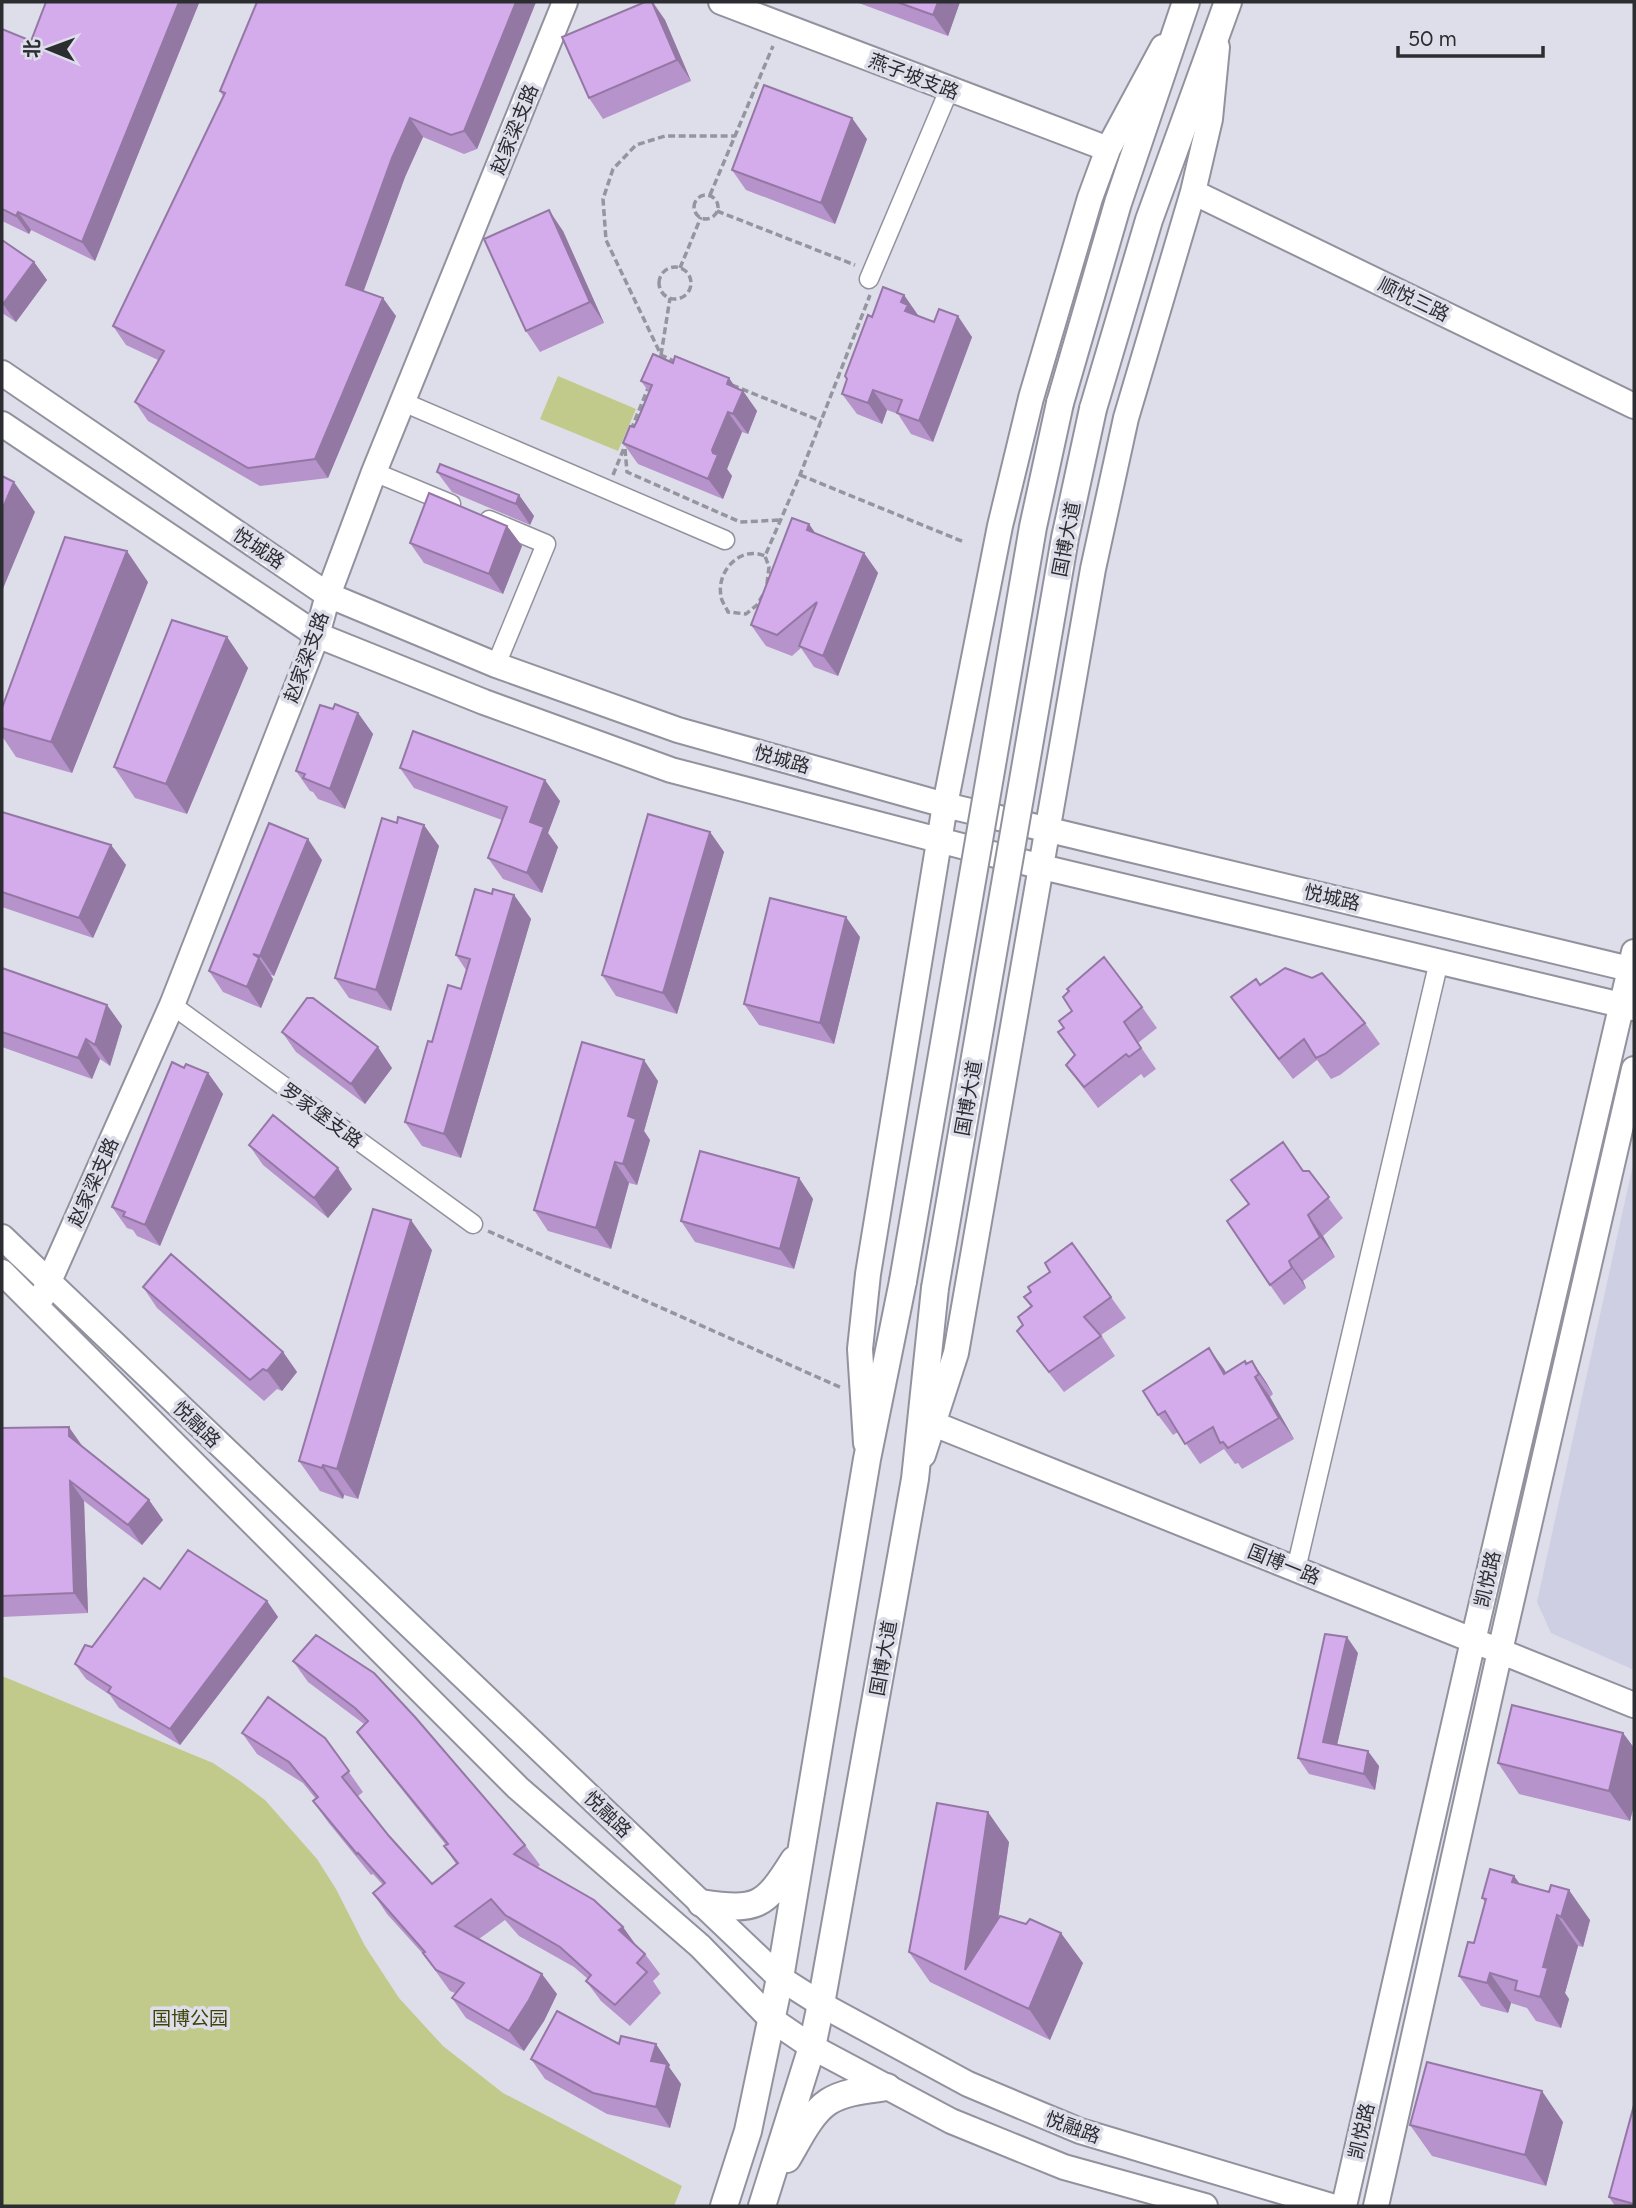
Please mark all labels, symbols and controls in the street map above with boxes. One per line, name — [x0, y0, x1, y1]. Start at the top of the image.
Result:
north arrow — [14, 14, 84, 84]
scale bar — [1398, 14, 1543, 58]
text: 50 m — [1408, 26, 1457, 51]
text: 北 — [21, 39, 44, 58]
street label: 燕子坡支路 — [865, 49, 962, 104]
street label: 赵家梁支路 — [486, 81, 543, 178]
street label: 顺悦三路 — [1375, 272, 1453, 326]
street label: 国博大道 — [1048, 500, 1085, 579]
street label: 悦城路 — [229, 523, 289, 574]
street label: 赵家梁支路 — [279, 609, 334, 706]
street label: 悦城路 — [751, 741, 812, 778]
street label: 悦城路 — [1302, 880, 1362, 915]
street label: 国博大道 — [951, 1059, 986, 1138]
street label: 罗家堡支路 — [277, 1078, 367, 1153]
street label: 赵家梁支路 — [64, 1134, 123, 1230]
street label: 悦融路 — [168, 1396, 225, 1452]
street label: 国博一路 — [1244, 1540, 1323, 1589]
street label: 凯悦路 — [1470, 1549, 1505, 1609]
street label: 国博大道 — [866, 1619, 901, 1698]
street label: 悦融路 — [579, 1786, 636, 1842]
park label: 国博公园 — [152, 2007, 228, 2030]
street label: 凯悦路 — [1344, 2101, 1379, 2161]
street label: 悦融路 — [1042, 2107, 1104, 2148]

